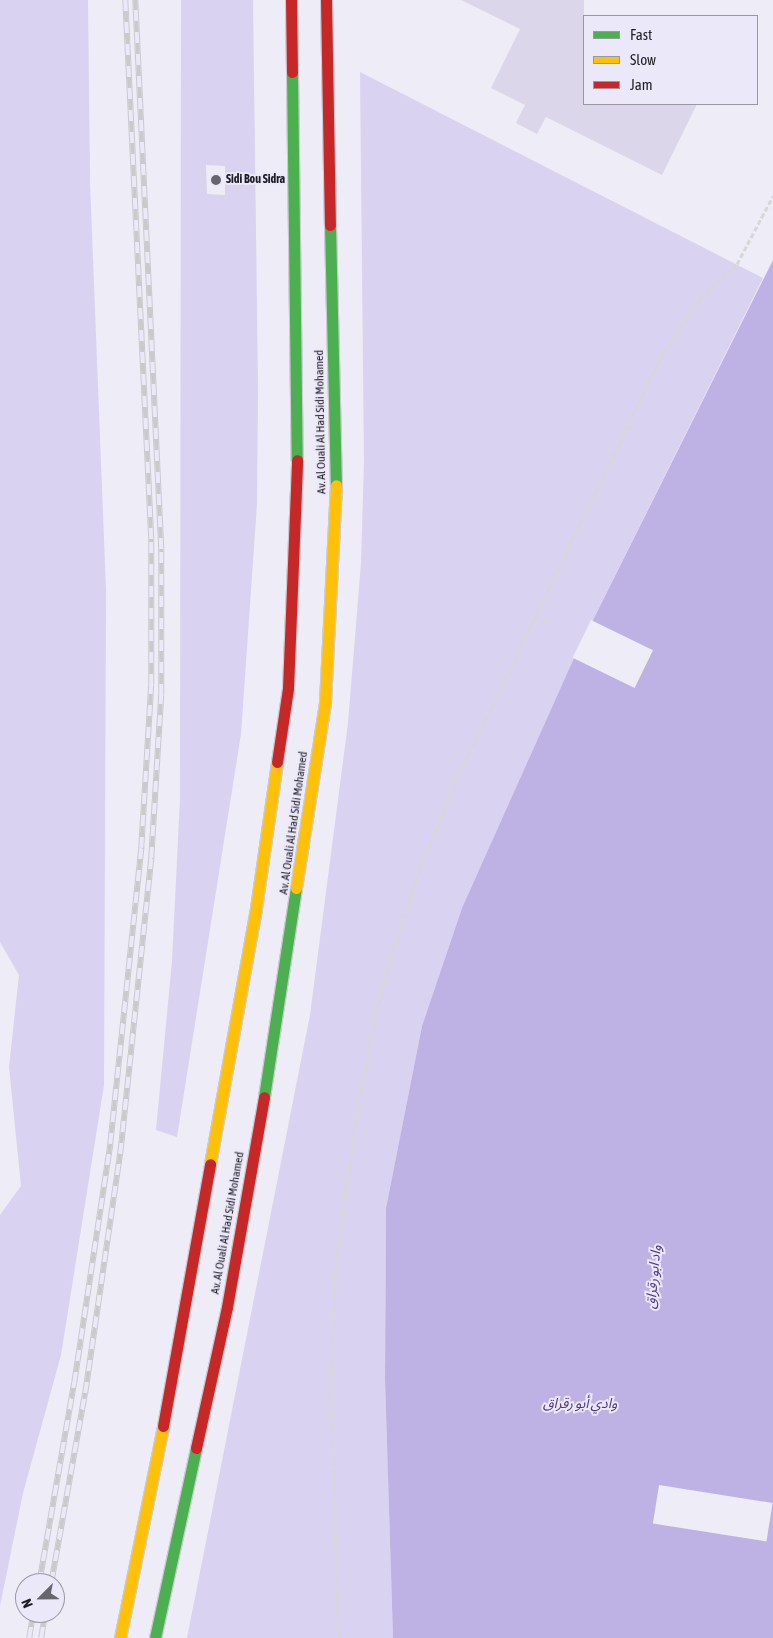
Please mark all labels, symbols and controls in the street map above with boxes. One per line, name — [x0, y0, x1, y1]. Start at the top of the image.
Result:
legend — [583, 15, 758, 105]
text: Fast — [630, 26, 652, 43]
text: Slow — [630, 51, 656, 68]
text: Jam — [630, 76, 653, 93]
place label: Sidi Bou Sidra — [226, 173, 285, 187]
marker: Sidi Bou Sidra — [210, 174, 222, 186]
street label: Av. Al Ouali Al Had Sidi Mohamed — [313, 350, 329, 494]
street label: Av. Al Ouali Al Had Sidi Mohamed — [277, 751, 311, 895]
street label: Av. Al Ouali Al Had Sidi Mohamed — [208, 1151, 248, 1295]
water label: واد ابو رقراق — [642, 1244, 664, 1310]
water label: وادي أبو رقراق — [543, 1395, 617, 1411]
north arrow — [15, 1573, 65, 1623]
text: N — [18, 1597, 36, 1610]

